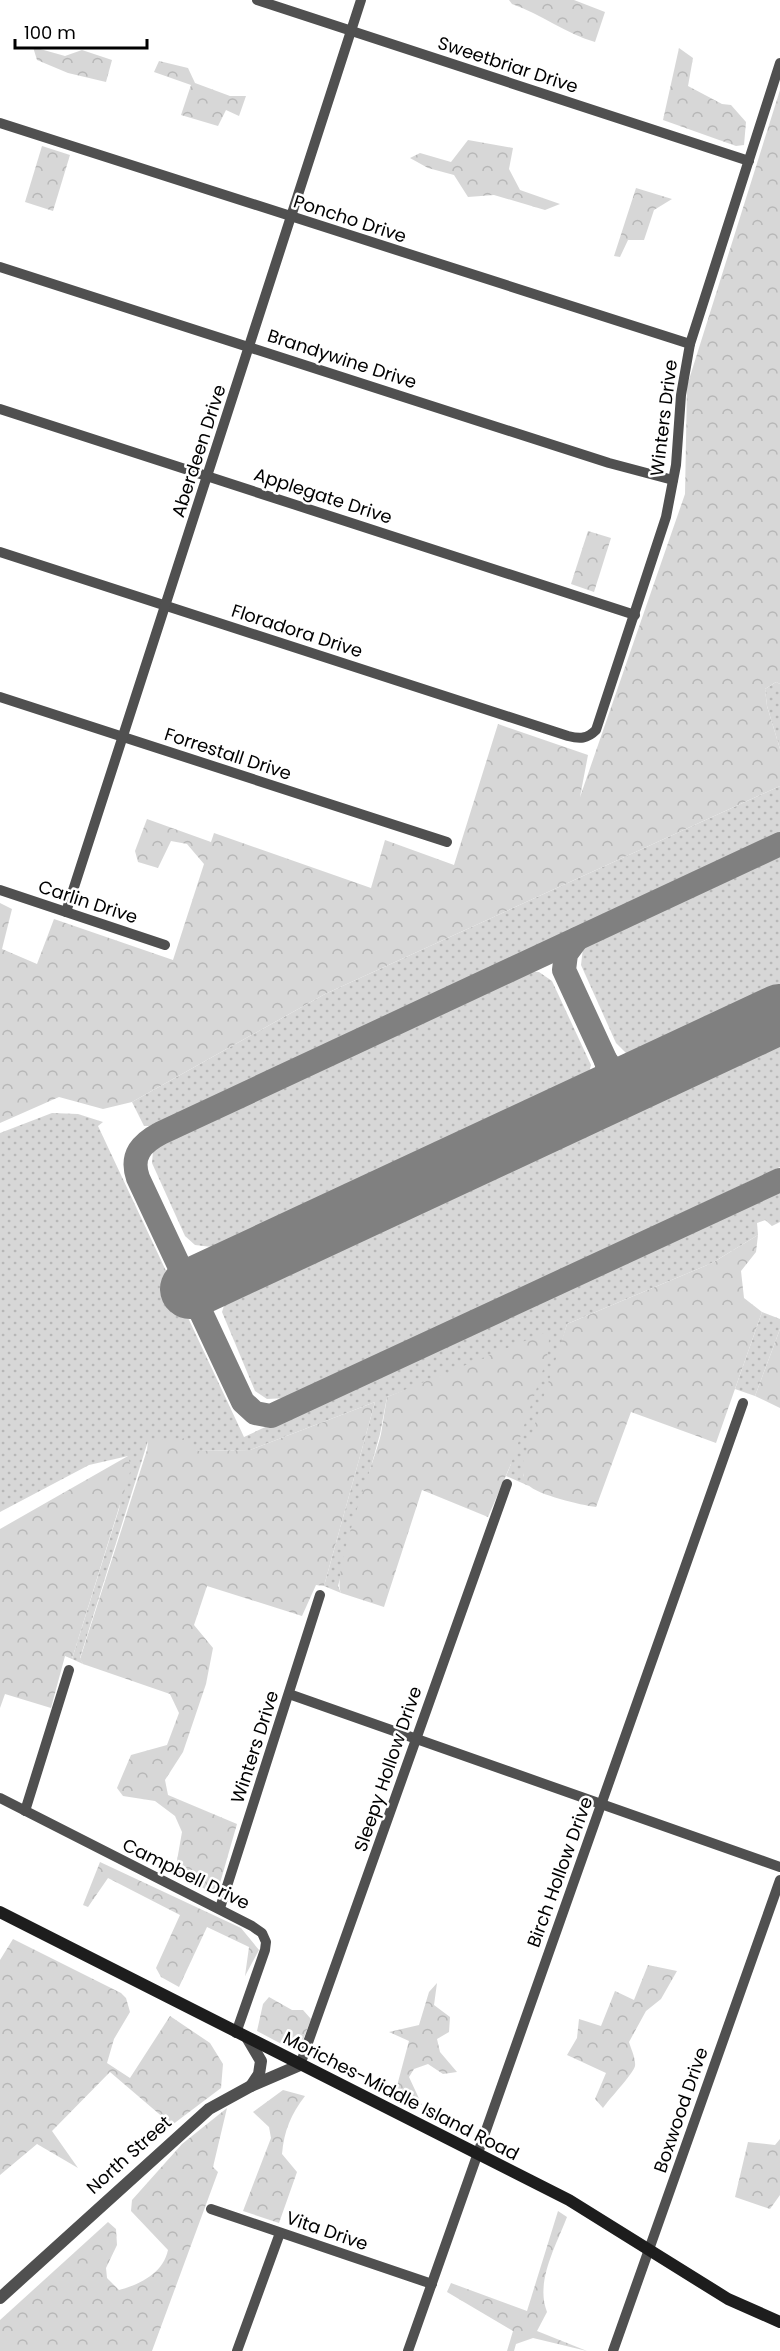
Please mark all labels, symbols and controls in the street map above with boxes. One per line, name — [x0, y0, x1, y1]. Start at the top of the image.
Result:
scale bar — [15, 12, 147, 50]
text: 100 m — [24, 20, 76, 45]
street label: Sweetbriar Drive — [435, 30, 582, 99]
street label: Poncho Drive — [290, 189, 410, 249]
street label: Brandywine Drive — [264, 323, 420, 394]
street label: Winters Drive — [644, 358, 683, 478]
street label: Aberdeen Drive — [165, 381, 232, 520]
street label: Applegate Drive — [251, 461, 396, 530]
street label: Floradora Drive — [228, 598, 366, 663]
street label: Forrestall Drive — [161, 721, 295, 786]
street label: Carlin Drive — [35, 874, 141, 929]
street label: Sleepy Hollow Drive — [347, 1683, 428, 1855]
street label: Winters Drive — [225, 1687, 285, 1806]
street label: Birch Hollow Drive — [521, 1793, 598, 1951]
street label: Campbell Drive — [118, 1832, 254, 1915]
street label: Moriches-Middle Island Road — [279, 2025, 523, 2166]
street label: Boxwood Drive — [647, 2044, 714, 2176]
street label: North Street — [81, 2110, 177, 2200]
street label: Vita Drive — [283, 2205, 372, 2256]

